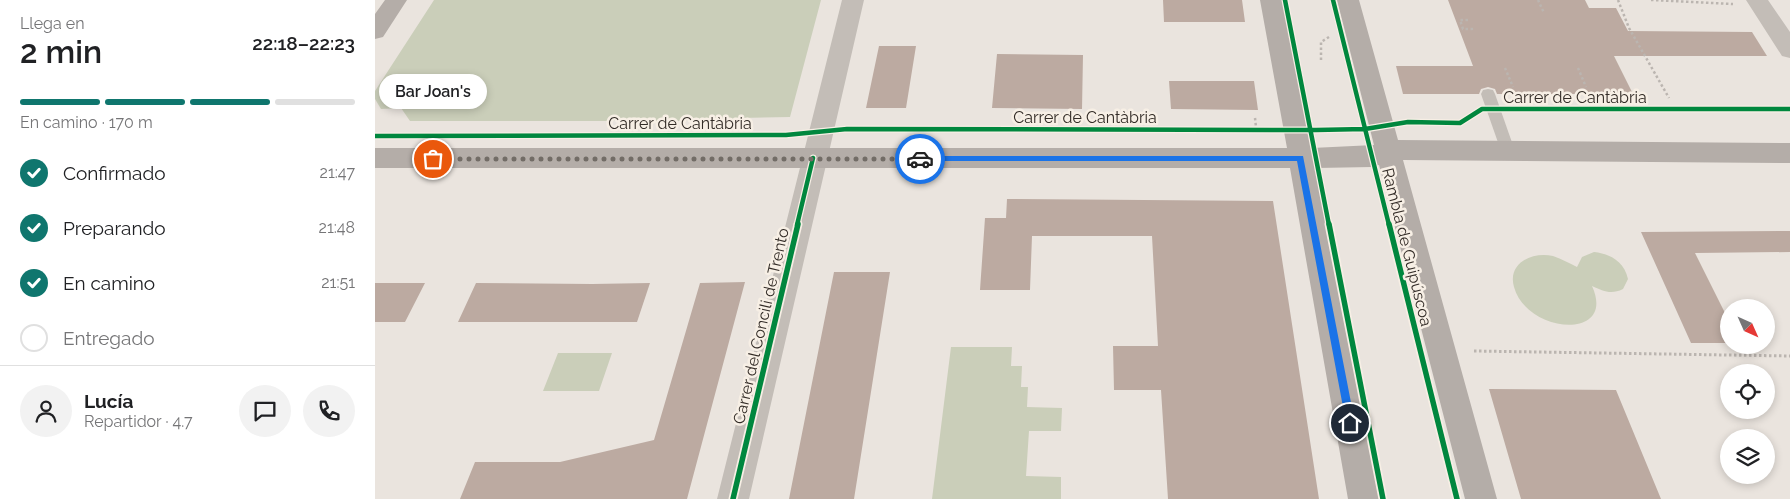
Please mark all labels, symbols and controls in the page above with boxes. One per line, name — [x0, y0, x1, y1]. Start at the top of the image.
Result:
text: Llega en — [20, 14, 84, 33]
text: 22:18–22:23 — [252, 32, 355, 54]
text: 2 min — [20, 33, 102, 70]
callout: Bar Joan's — [379, 74, 487, 109]
text: Bar Joan's — [395, 82, 471, 101]
street label: Carrer de Cantàbria — [1503, 88, 1647, 107]
street label: Carrer de Cantàbria — [1013, 108, 1157, 127]
text: En camino · 170 m — [20, 113, 153, 132]
street label: Carrer de Cantàbria — [608, 114, 752, 133]
courier — [895, 134, 945, 184]
pin — [412, 138, 454, 180]
icon: bag — [419, 145, 447, 173]
icon: car — [906, 145, 934, 173]
icon: check — [20, 159, 48, 187]
text: Confirmado — [63, 162, 166, 184]
text: 21:47 — [320, 163, 355, 182]
street label: Rambla de Guipúscoa — [1378, 166, 1436, 328]
icon: check — [20, 214, 48, 242]
text: Preparando — [63, 217, 166, 239]
text: 21:48 — [319, 218, 355, 237]
street label: Carrer del Concili de Trento — [729, 226, 793, 426]
icon: check — [20, 269, 48, 297]
text: En camino — [63, 272, 155, 294]
text: 21:51 — [321, 273, 355, 292]
north arrow — [1720, 299, 1775, 354]
map controls — [1720, 299, 1775, 484]
text: Entregado — [63, 327, 155, 349]
button: locate — [1720, 364, 1775, 419]
button: person — [20, 385, 72, 437]
button: chat — [239, 385, 291, 437]
button: phone — [303, 385, 355, 437]
text: Lucía — [84, 390, 133, 412]
pin — [1329, 402, 1371, 444]
icon: home — [1336, 409, 1364, 437]
text: Repartidor · 4.7 — [84, 412, 192, 431]
button: layers — [1720, 429, 1775, 484]

